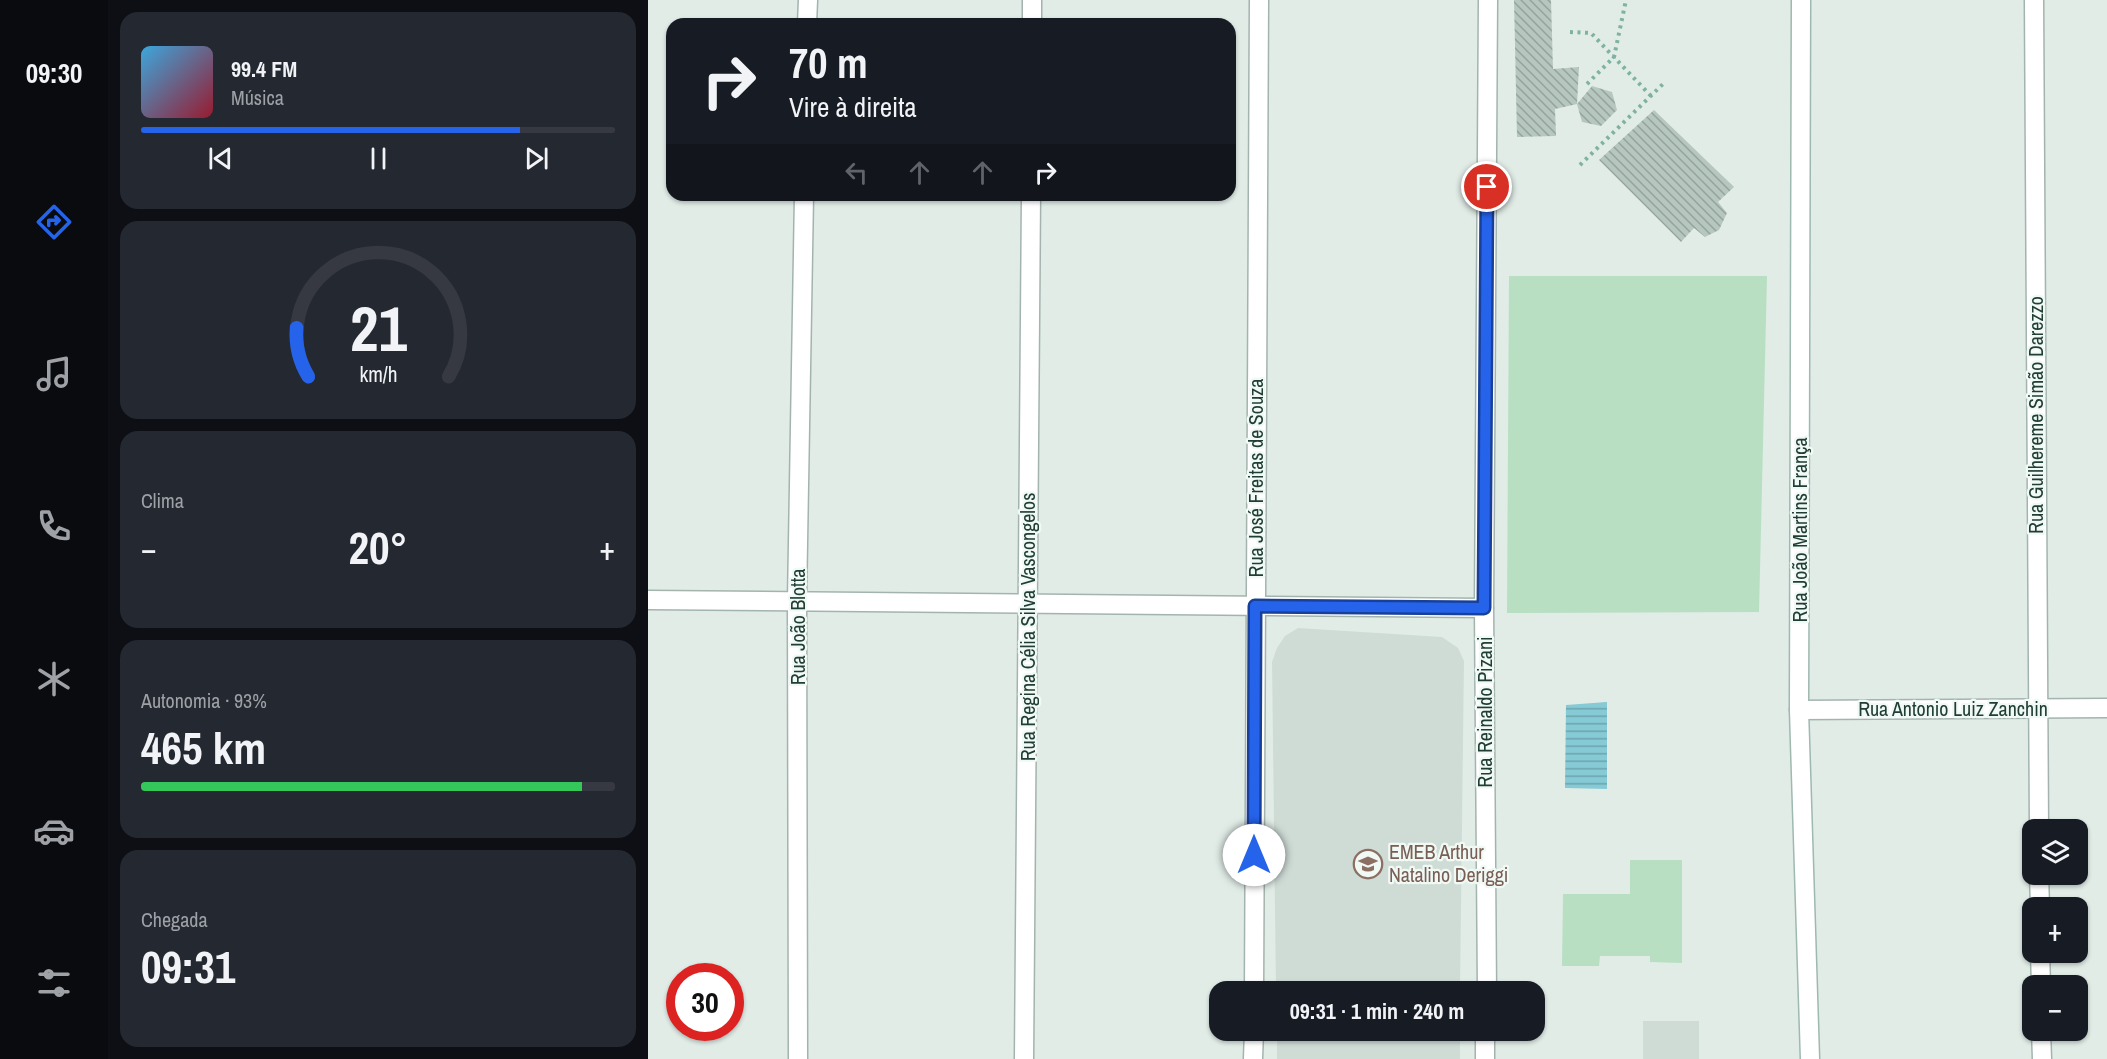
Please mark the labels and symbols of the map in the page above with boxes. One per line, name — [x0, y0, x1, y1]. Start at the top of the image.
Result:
pin — [1461, 161, 1512, 212]
street label: Rua Guilhereme Simão Darezzo — [2022, 296, 2049, 534]
street label: Rua José Freitas de Souza — [1242, 379, 1269, 577]
street label: Rua João Martins França — [1786, 437, 1813, 623]
street label: Rua Regina Célia Silva Vascongelos — [1014, 493, 1041, 761]
street label: Rua João Blotta — [784, 569, 811, 685]
street label: Rua Reinaldo Pizani — [1471, 636, 1498, 788]
street label: Rua Antonio Luiz Zanchin — [1858, 695, 2048, 722]
position arrow — [1222, 823, 1286, 887]
place label: EMEB Arthur Natalino Deriggi — [1389, 838, 1508, 888]
school or university icon: EMEB Arthur Natalino Deriggi — [1352, 848, 1384, 880]
speed limit sign: 30 — [666, 963, 744, 1041]

